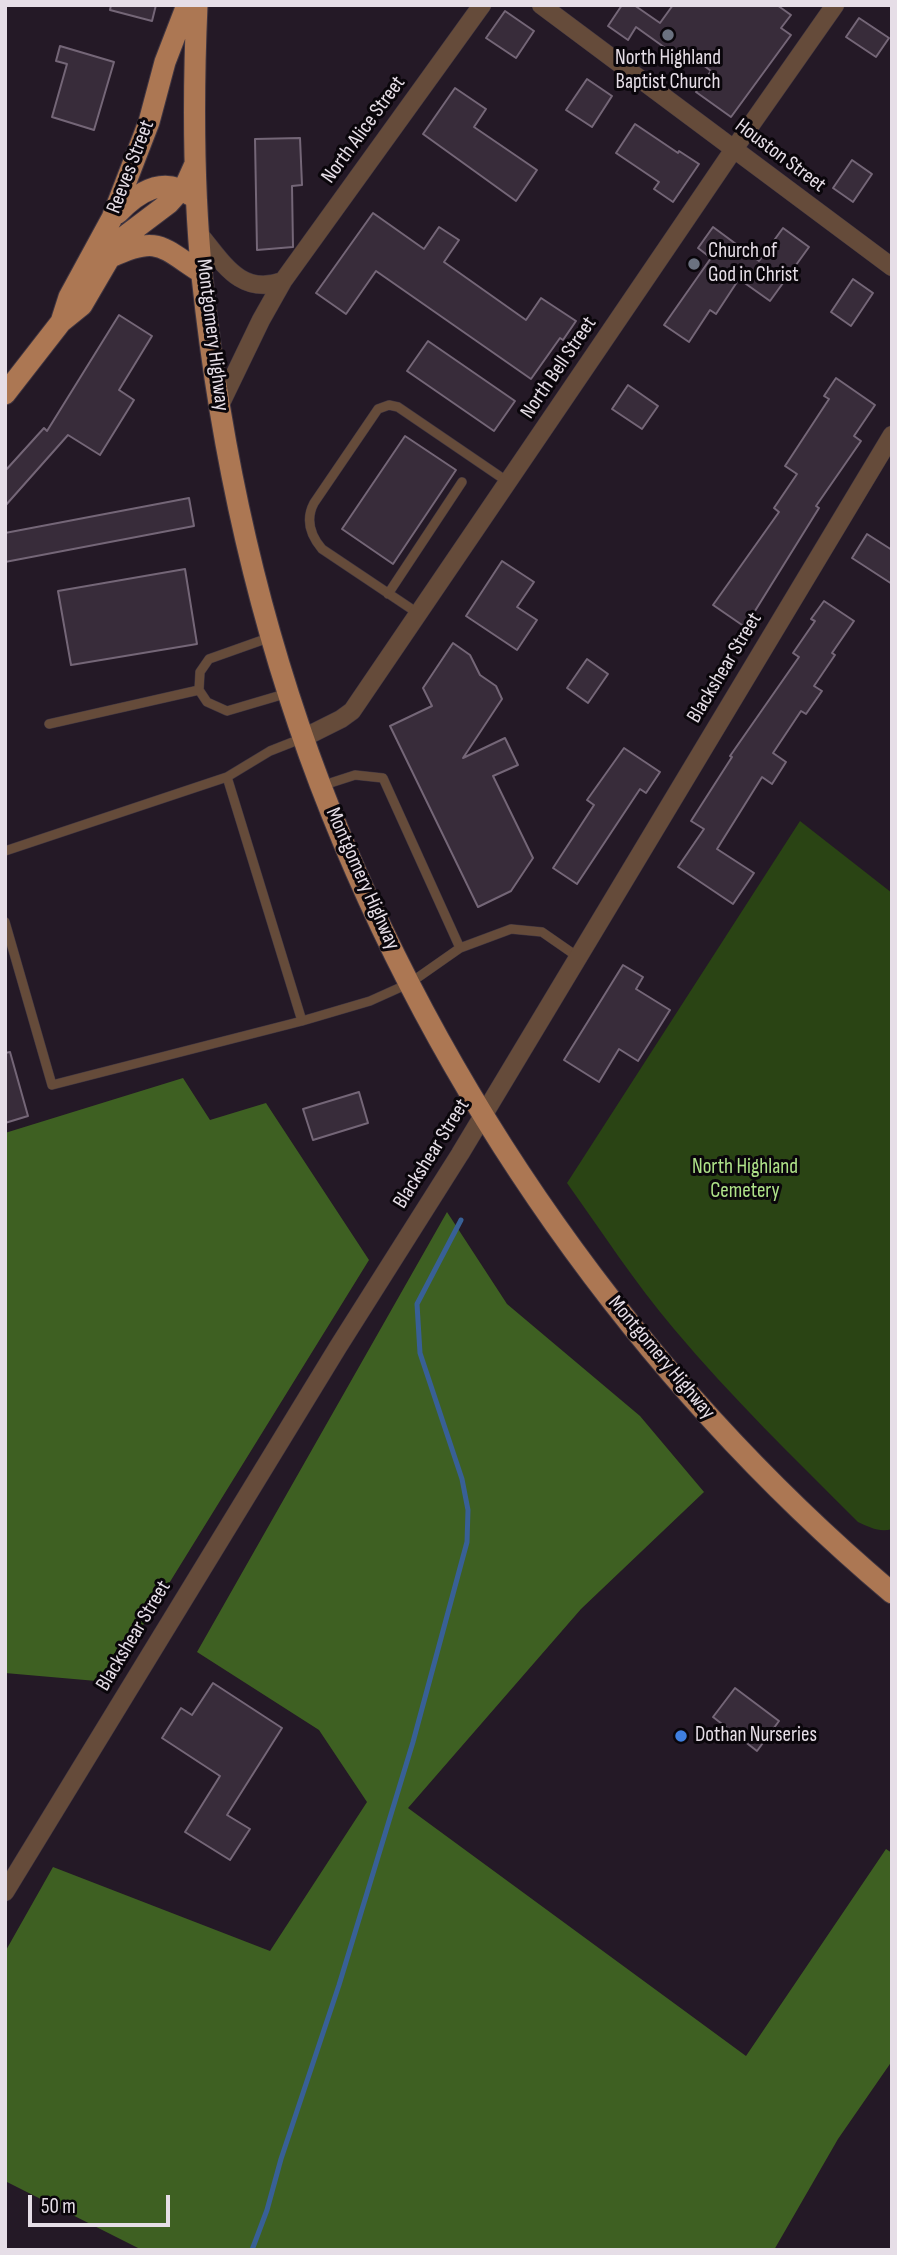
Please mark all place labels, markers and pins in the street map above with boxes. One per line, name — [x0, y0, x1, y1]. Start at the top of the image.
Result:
marker: North Highland Baptist Church — [660, 27, 676, 43]
place label: North Highland Baptist Church — [615, 46, 721, 96]
place label: Church of God in Christ — [708, 239, 799, 289]
marker: Church of God in Christ — [686, 256, 702, 272]
place label: Dothan Nurseries — [695, 1723, 817, 1749]
marker: Dothan Nurseries — [673, 1728, 689, 1744]

